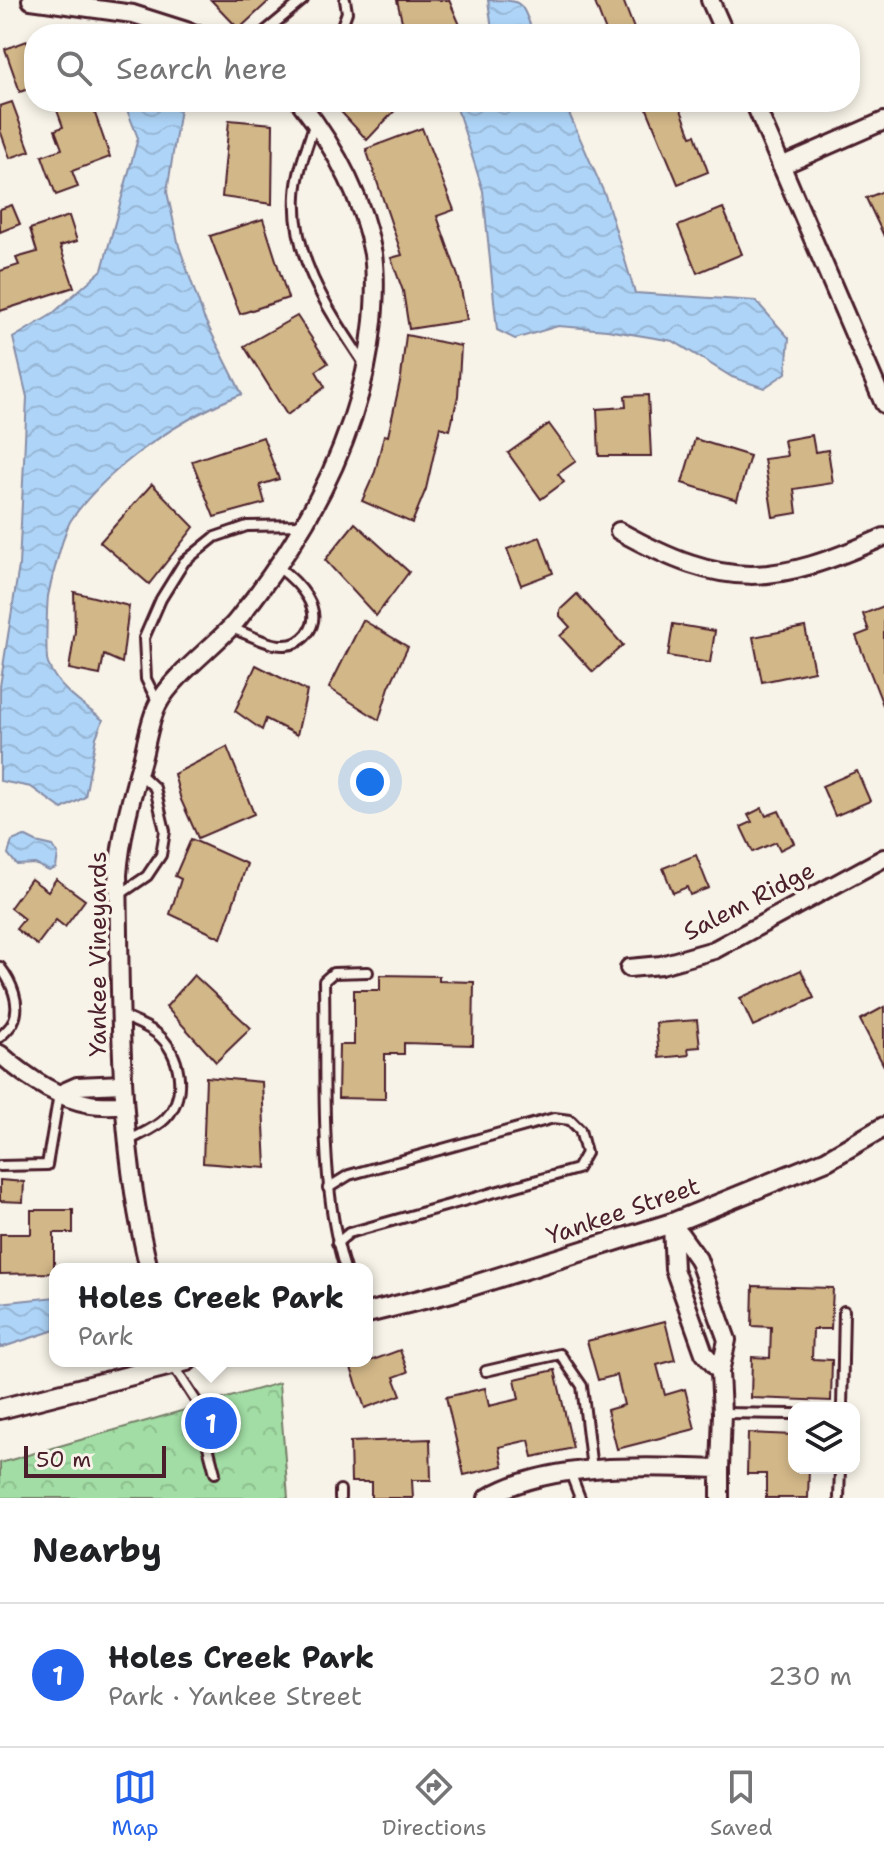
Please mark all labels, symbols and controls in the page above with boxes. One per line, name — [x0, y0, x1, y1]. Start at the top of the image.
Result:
search box — [24, 24, 860, 112]
icon: search — [52, 46, 96, 90]
text: Search here — [116, 48, 287, 89]
your location — [350, 762, 390, 802]
street label: Yankee Vineyards — [82, 851, 114, 1057]
street label: Salem Ridge — [678, 854, 820, 948]
street label: Yankee Street — [542, 1170, 704, 1252]
popup — [49, 1263, 373, 1367]
text: Holes Creek Park — [78, 1277, 344, 1318]
text: Park — [78, 1318, 134, 1353]
pin: 1 — [185, 1393, 237, 1453]
map controls — [788, 1402, 860, 1474]
button: layers — [788, 1402, 860, 1474]
scale bar — [24, 1442, 166, 1478]
text: 50 m — [36, 1445, 91, 1474]
text: Nearby — [32, 1527, 162, 1573]
text: Holes Creek Park — [108, 1637, 374, 1678]
text: 1 — [52, 1658, 64, 1693]
text: 230 m — [768, 1658, 852, 1693]
text: Park · Yankee Street — [108, 1678, 362, 1713]
tab: Map — [112, 1765, 159, 1842]
tab: Directions — [382, 1765, 487, 1842]
tab: Saved — [710, 1765, 772, 1842]

